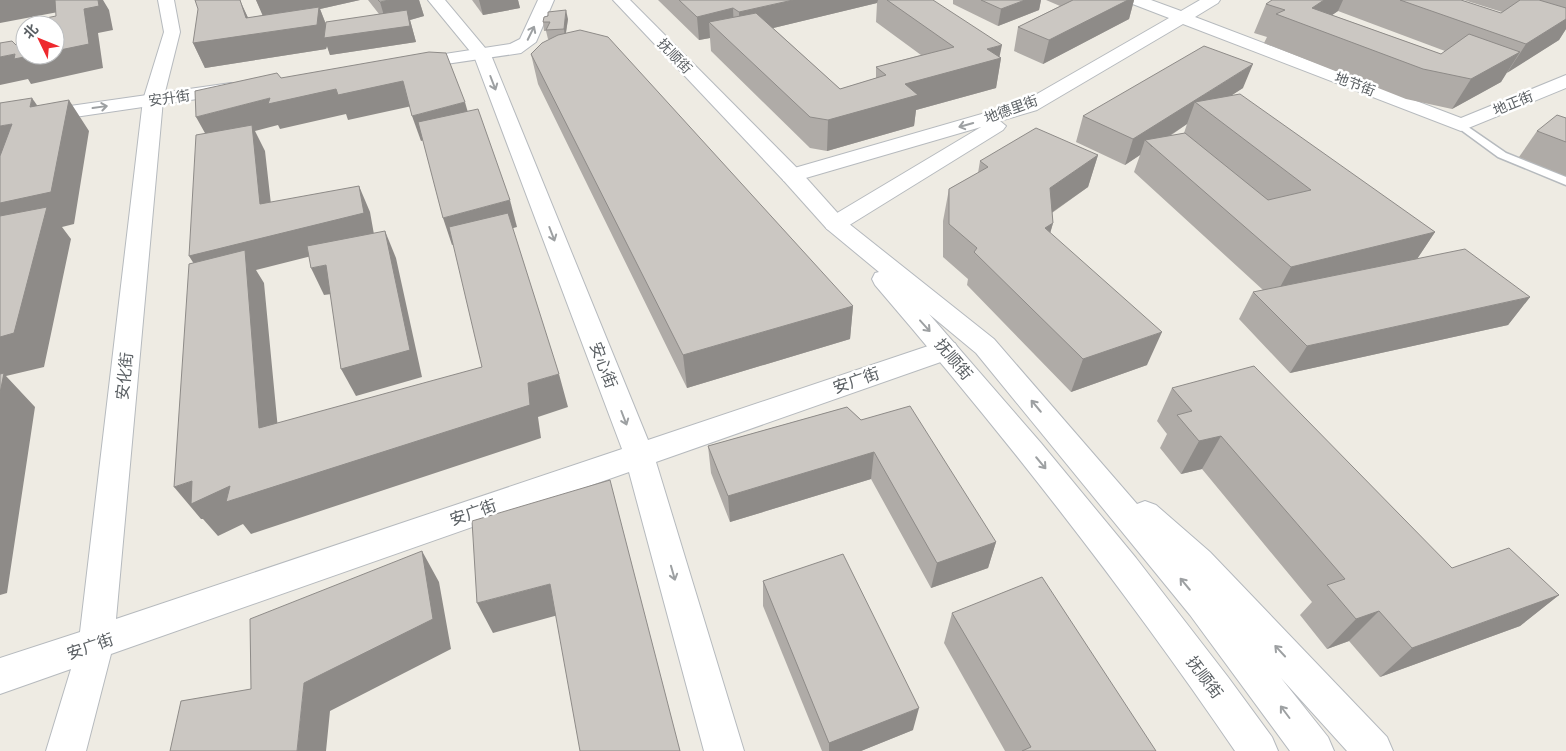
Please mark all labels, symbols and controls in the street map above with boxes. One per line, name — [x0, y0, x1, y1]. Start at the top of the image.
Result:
north arrow — [15, 15, 65, 65]
text: 北 — [19, 20, 41, 42]
one-way arrow — [526, 26, 536, 41]
street label: 抚顺街 — [655, 35, 696, 77]
street label: 地节街 — [1333, 68, 1378, 99]
one-way arrow — [488, 75, 498, 90]
street label: 安升街 — [147, 86, 191, 109]
street label: 地正街 — [1490, 87, 1535, 118]
street label: 地德里街 — [982, 91, 1040, 126]
one-way arrow — [92, 102, 108, 112]
one-way arrow — [959, 120, 975, 130]
one-way arrow — [548, 226, 557, 241]
one-way arrow — [919, 319, 931, 332]
street label: 抚顺街 — [932, 334, 977, 383]
street label: 安心街 — [587, 339, 622, 391]
street label: 安化街 — [112, 351, 135, 401]
street label: 安广街 — [830, 363, 882, 396]
one-way arrow — [1030, 400, 1041, 413]
one-way arrow — [620, 410, 630, 425]
one-way arrow — [1036, 456, 1047, 469]
street label: 安广街 — [447, 495, 499, 528]
one-way arrow — [668, 564, 678, 580]
one-way arrow — [1180, 578, 1191, 591]
street label: 安广街 — [64, 629, 116, 662]
one-way arrow — [1274, 644, 1286, 657]
street label: 抚顺街 — [1183, 652, 1227, 702]
one-way arrow — [1279, 706, 1290, 719]

